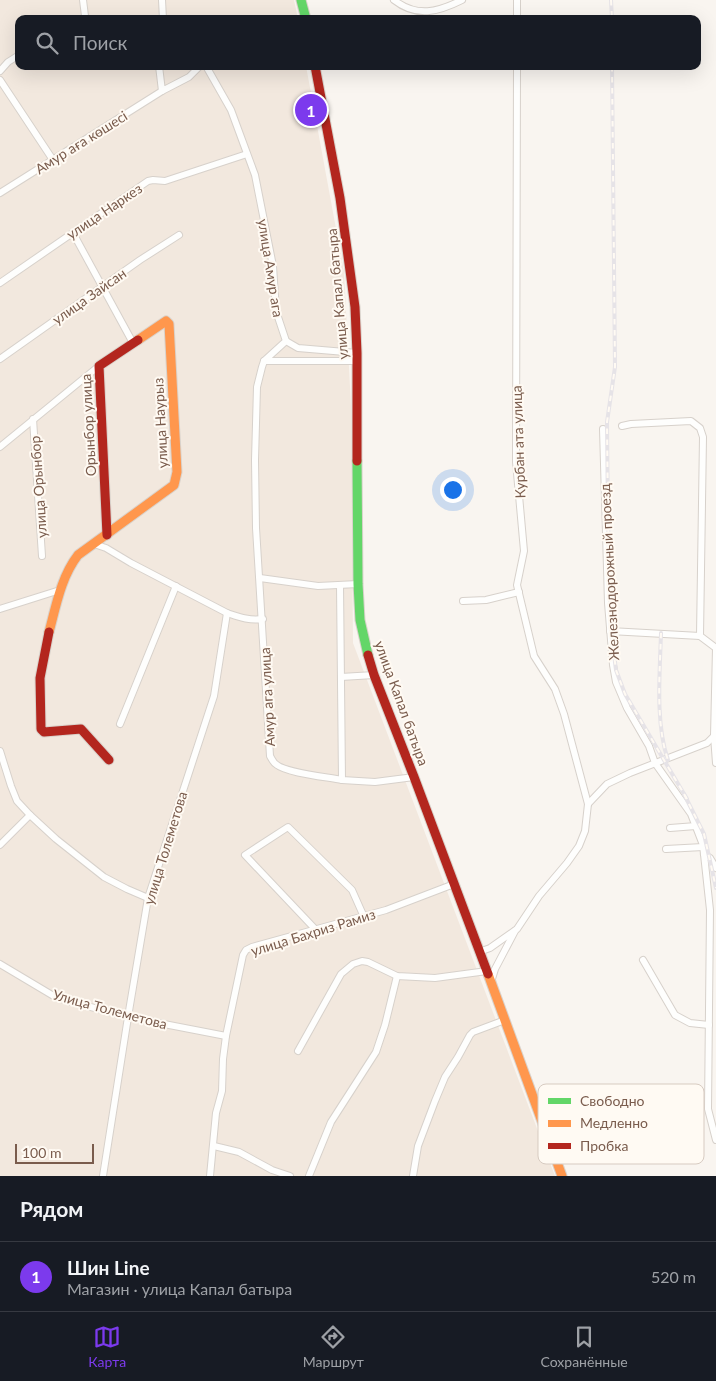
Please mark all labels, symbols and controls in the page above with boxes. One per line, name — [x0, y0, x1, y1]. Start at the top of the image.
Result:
search box — [15, 15, 701, 70]
icon: search — [33, 29, 61, 57]
text: Поиск — [73, 31, 127, 54]
pin: 1 — [295, 91, 327, 129]
street label: Амур аға көшесі — [32, 107, 130, 177]
street label: улица Наркез — [63, 179, 145, 243]
street label: улица Амур ага — [255, 218, 287, 318]
street label: улица Капал батыра — [323, 228, 351, 360]
street label: улица Зайсан — [49, 264, 129, 328]
street label: Орынбор улица — [77, 373, 99, 477]
street label: улица Наурыз — [149, 377, 171, 469]
street label: Курбан ата улица — [508, 385, 528, 499]
street label: улица Орынбор — [26, 435, 50, 539]
your location — [440, 477, 466, 503]
street label: Железнодорожный проезд — [596, 483, 622, 661]
street label: улица Капал батыра — [372, 638, 433, 768]
street label: Амур ага улица — [256, 647, 278, 747]
street label: улица Толеметова — [140, 789, 190, 907]
street label: улица Бахриз Рамиз — [249, 905, 377, 959]
street label: Улица Толеметова — [51, 986, 169, 1032]
legend — [538, 1084, 704, 1164]
text: Свободно — [580, 1092, 645, 1109]
text: Медленно — [580, 1114, 648, 1131]
text: Пробка — [580, 1137, 628, 1154]
scale bar — [15, 1141, 94, 1164]
text: 100 m — [22, 1144, 61, 1161]
text: Рядом — [20, 1196, 83, 1221]
text: Шин Line — [67, 1256, 150, 1279]
text: 1 — [31, 1267, 41, 1286]
text: 520 m — [651, 1267, 696, 1286]
text: Магазин · улица Капал батыра — [67, 1279, 292, 1298]
tab: Карта — [88, 1323, 126, 1370]
tab: Маршрут — [303, 1323, 364, 1370]
tab: Сохранённые — [541, 1323, 628, 1370]

